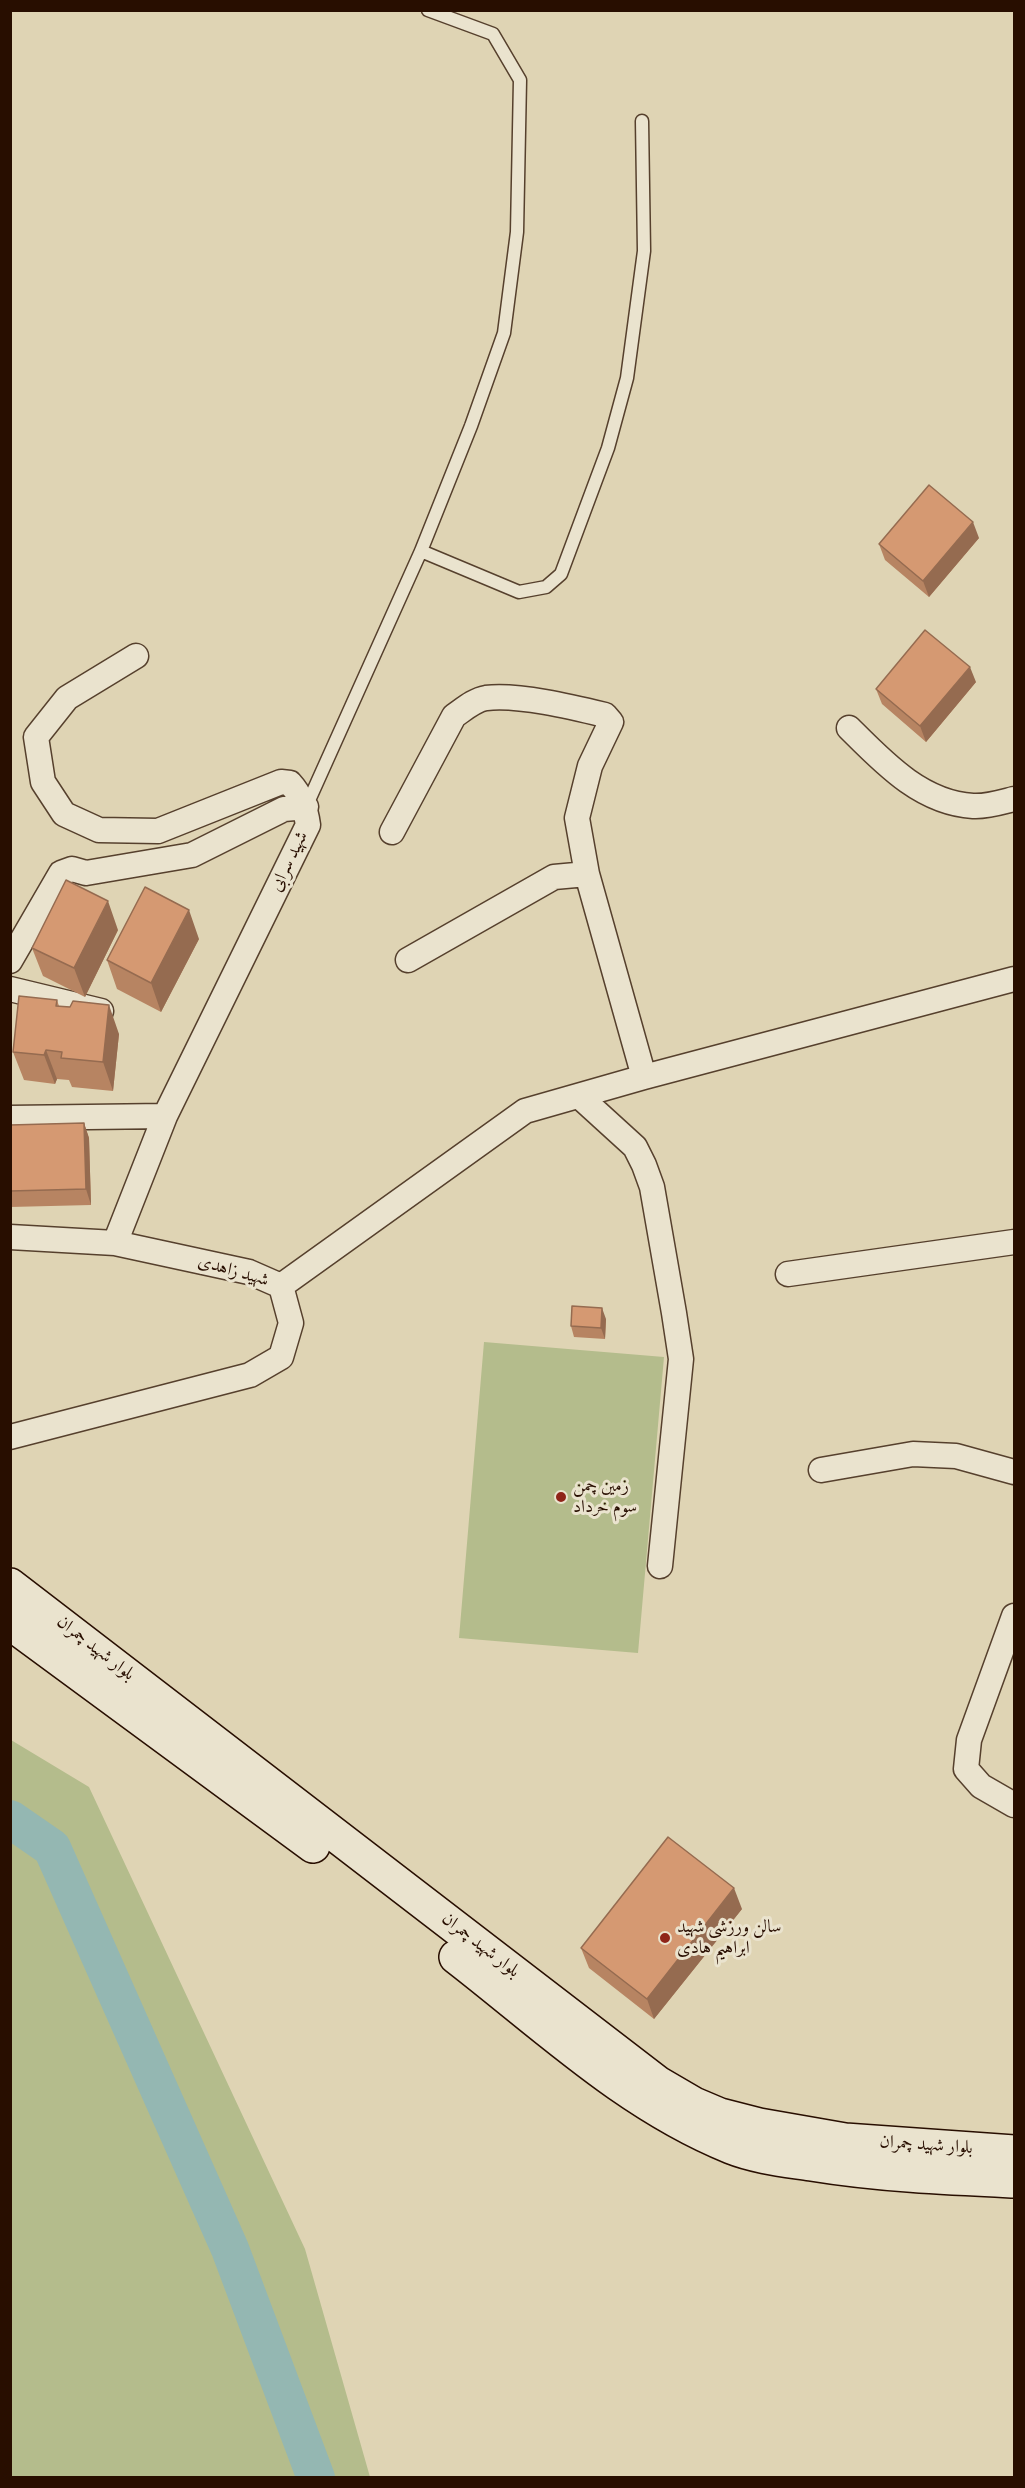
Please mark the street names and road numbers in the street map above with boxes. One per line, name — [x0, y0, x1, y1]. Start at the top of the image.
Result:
street label: شهید سرابی — [266, 828, 314, 896]
street label: شهید زاهدی — [195, 1252, 271, 1292]
street label: بلوار شهید چمران — [52, 1612, 138, 1686]
street label: بلوار شهید چمران — [437, 1909, 523, 1983]
street label: بلوار شهید چمران — [879, 2132, 973, 2160]

